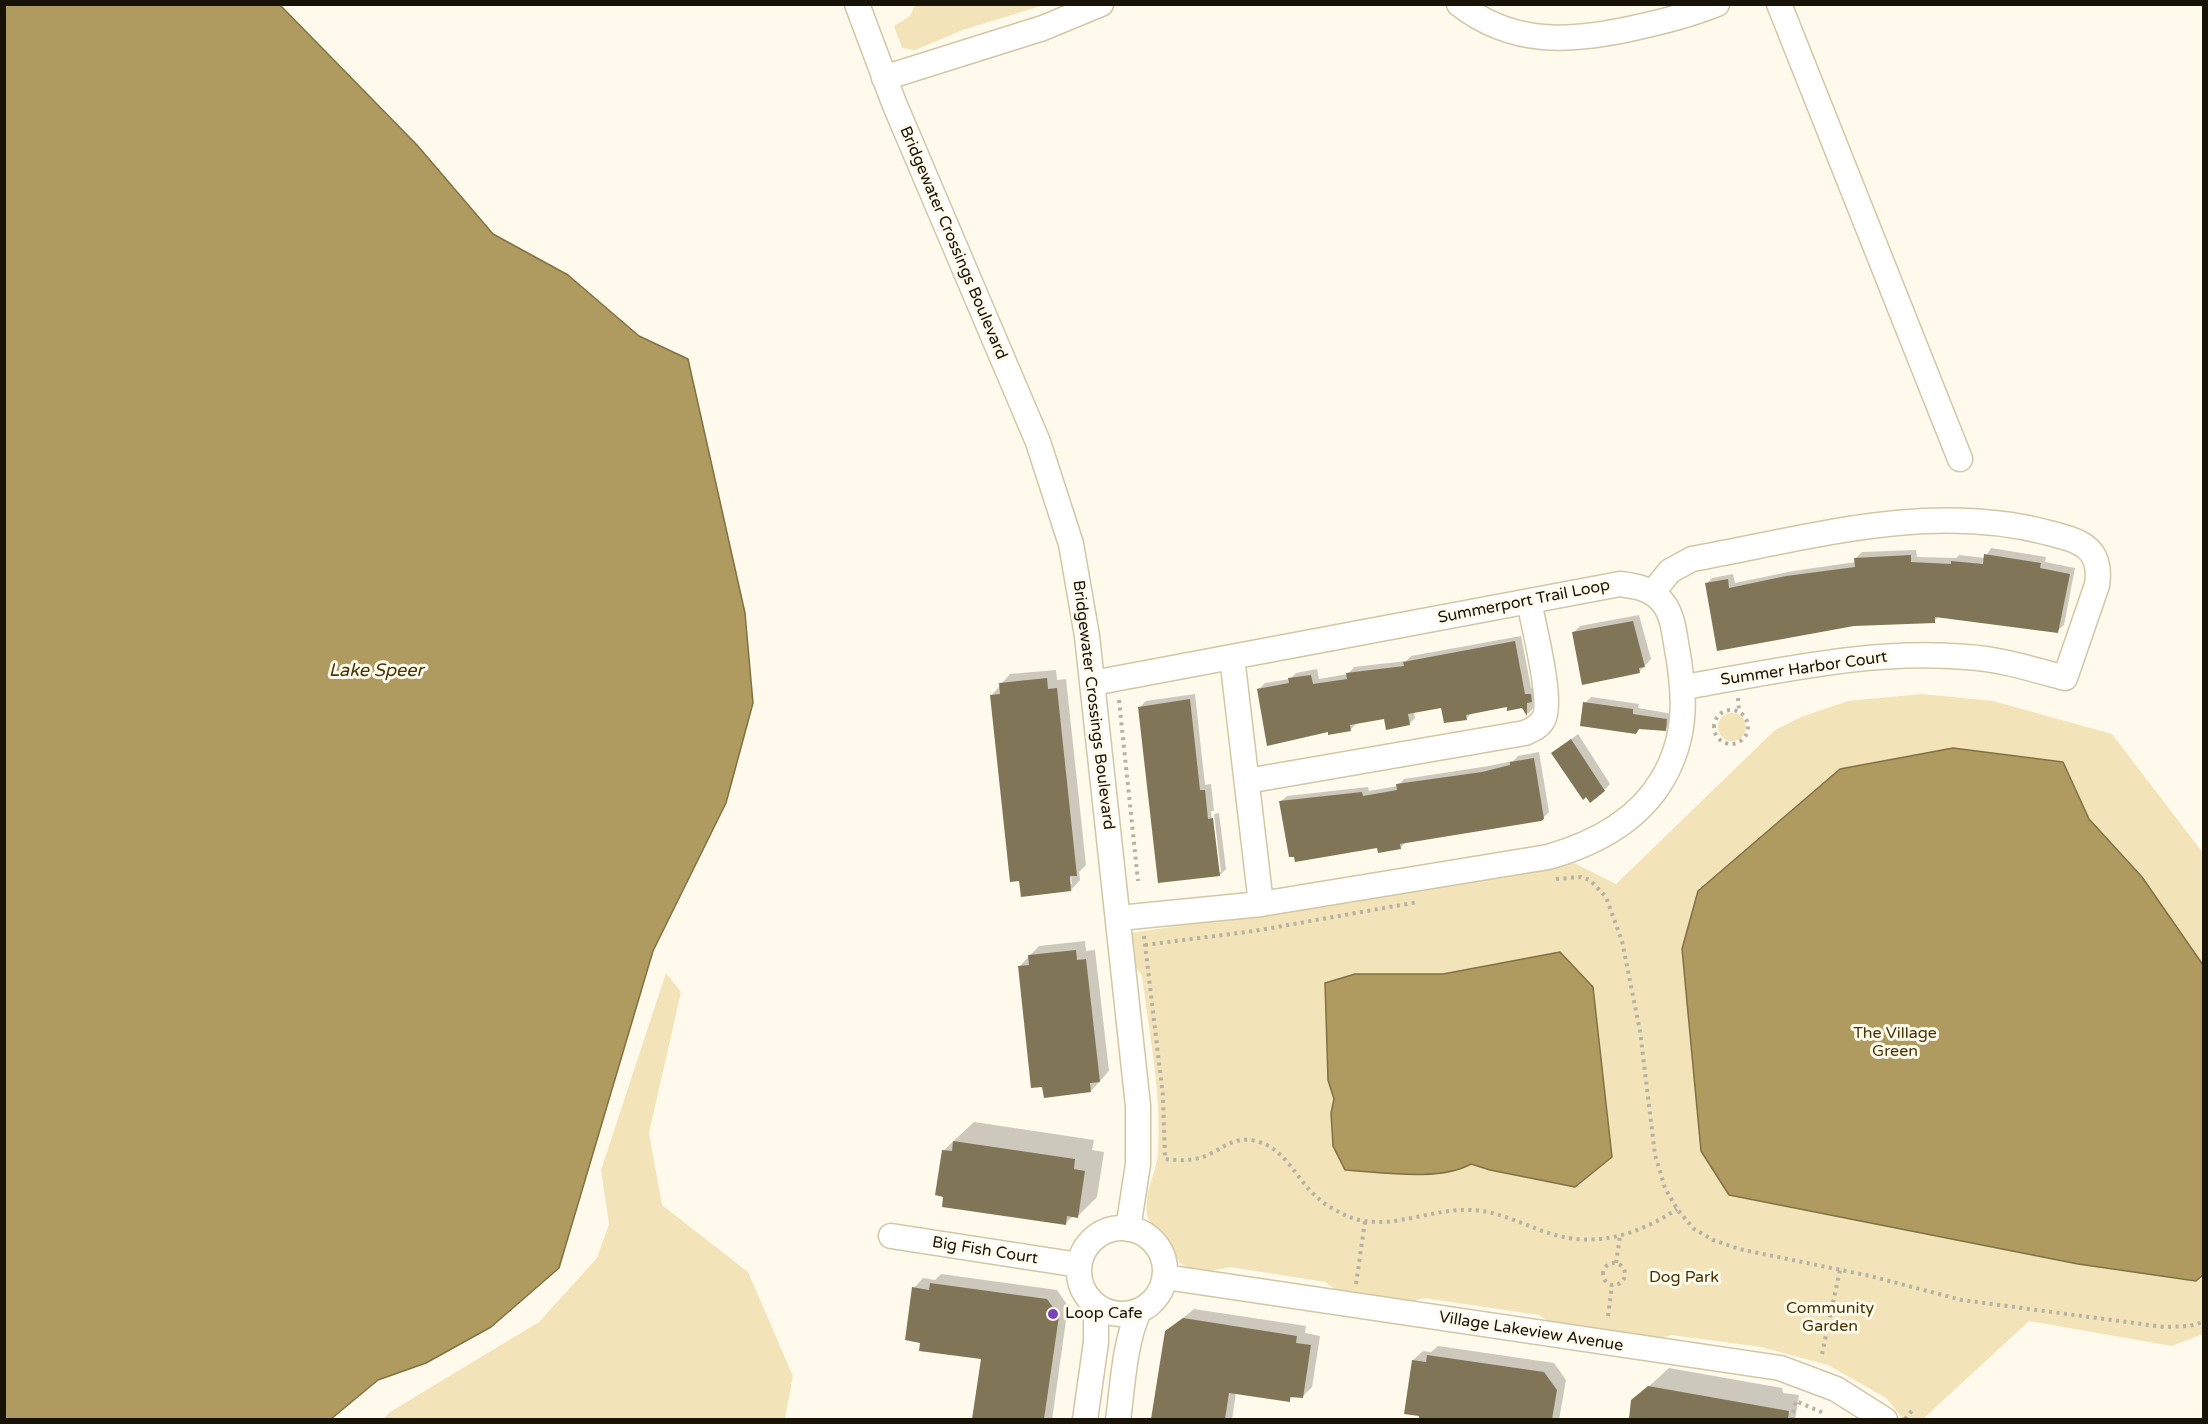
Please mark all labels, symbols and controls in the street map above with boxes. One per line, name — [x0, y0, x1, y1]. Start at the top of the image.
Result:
street label: Bridgewater Crossings Boulevard — [895, 124, 1011, 362]
street label: Summerport Trail Loop — [1436, 576, 1612, 628]
street label: Bridgewater Crossings Boulevard — [1068, 579, 1118, 831]
street label: Summer Harbor Court — [1719, 648, 1889, 690]
water label: Lake Speer — [329, 660, 423, 682]
park label: The Village Green — [1853, 1024, 1937, 1062]
street label: Big Fish Court — [931, 1233, 1039, 1269]
park label: Dog Park — [1649, 1268, 1719, 1288]
park label: Community Garden — [1786, 1299, 1874, 1337]
place label: Loop Cafe — [1065, 1304, 1143, 1324]
marker: Loop Cafe — [1046, 1307, 1060, 1321]
street label: Village Lakeview Avenue — [1437, 1308, 1625, 1356]

